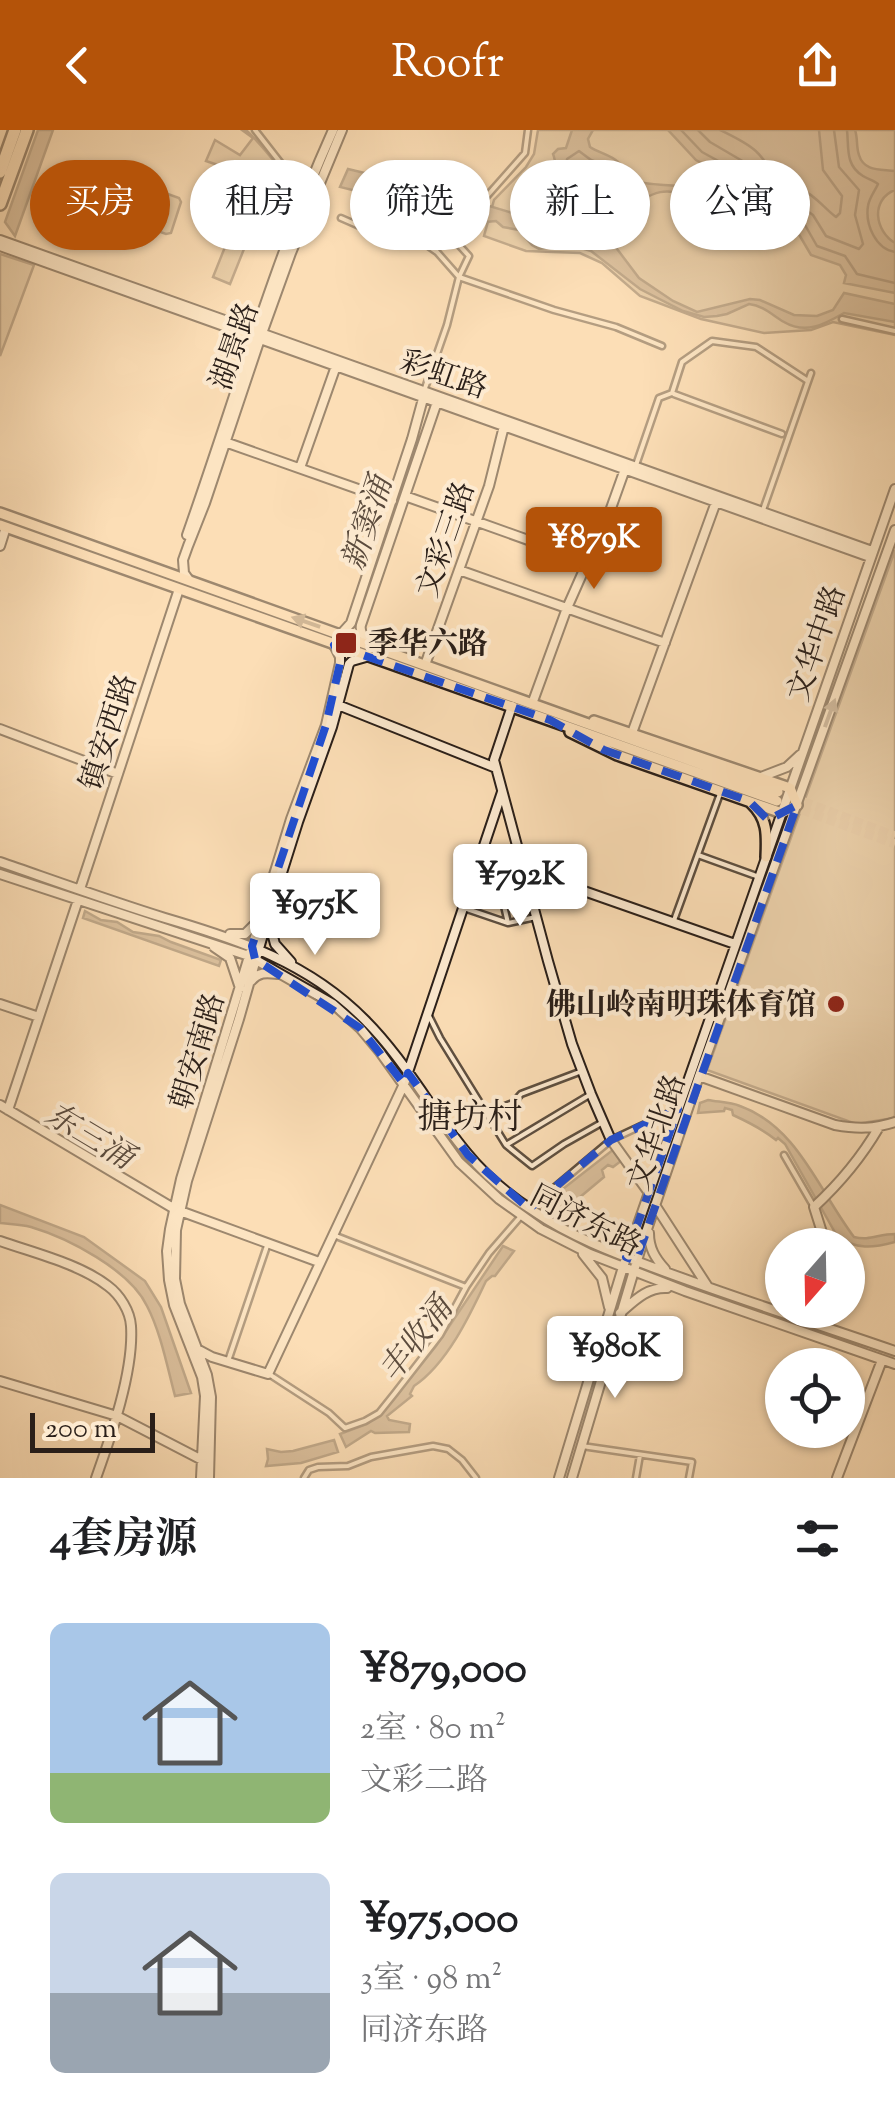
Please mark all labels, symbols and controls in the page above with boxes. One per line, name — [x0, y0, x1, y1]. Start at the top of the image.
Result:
text: Roofr — [391, 33, 504, 98]
icon: back — [50, 38, 105, 93]
icon: share — [790, 38, 845, 93]
chip: 买房 — [30, 160, 170, 250]
chip: 租房 — [190, 160, 330, 250]
chip: 筛选 — [350, 160, 490, 250]
chip: 新上 — [510, 160, 650, 250]
chip: 公寓 — [670, 160, 810, 250]
street label: 湖景路 — [201, 297, 271, 396]
street label: 彩虹路 — [394, 341, 493, 411]
water label: 新窦涌 — [332, 467, 407, 577]
street label: 文彩三路 — [408, 476, 487, 604]
pin: ¥879K — [524, 507, 664, 592]
text: ¥879K — [548, 516, 640, 562]
street label: 文华中路 — [779, 580, 858, 708]
one-way arrow — [290, 614, 320, 629]
place label: 季华六路 — [368, 624, 488, 667]
marker: 季华六路 — [333, 630, 359, 656]
street label: 镇安西路 — [71, 669, 149, 796]
one-way arrow — [823, 697, 838, 727]
pin: ¥792K — [450, 844, 590, 929]
text: ¥792K — [475, 853, 565, 899]
pin: ¥975K — [245, 873, 385, 958]
text: ¥975K — [272, 882, 358, 928]
place label: 佛山岭南明珠体育馆 — [546, 985, 816, 1028]
street label: 朝安南路 — [161, 988, 237, 1115]
marker: 佛山岭南明珠体育馆 — [825, 993, 847, 1015]
street label: 文华北路 — [619, 1069, 698, 1197]
water label: 东三涌 — [35, 1093, 145, 1184]
district label: 搪坊村 — [417, 1094, 523, 1145]
street label: 同济东路 — [522, 1176, 648, 1269]
north arrow — [765, 1228, 865, 1328]
map controls — [765, 1228, 865, 1448]
water label: 丰收涌 — [370, 1286, 467, 1393]
pin: ¥980K — [545, 1316, 685, 1401]
text: ¥980K — [569, 1325, 661, 1371]
button: locate — [765, 1348, 865, 1448]
scale bar — [30, 1408, 155, 1452]
text: 200 m — [45, 1410, 117, 1450]
icon: filters — [790, 1511, 845, 1566]
text: 4套房源 — [50, 1512, 197, 1572]
text: ¥879,000 — [360, 1641, 527, 1701]
icon: home — [130, 1663, 250, 1783]
text: 2室 · 80 m² — [360, 1707, 506, 1753]
text: 文彩二路 — [360, 1759, 488, 1805]
text: ¥975,000 — [360, 1891, 518, 1951]
icon: home — [130, 1913, 250, 2033]
text: 3室 · 98 m² — [360, 1957, 502, 2003]
text: 同济东路 — [360, 2009, 488, 2055]

